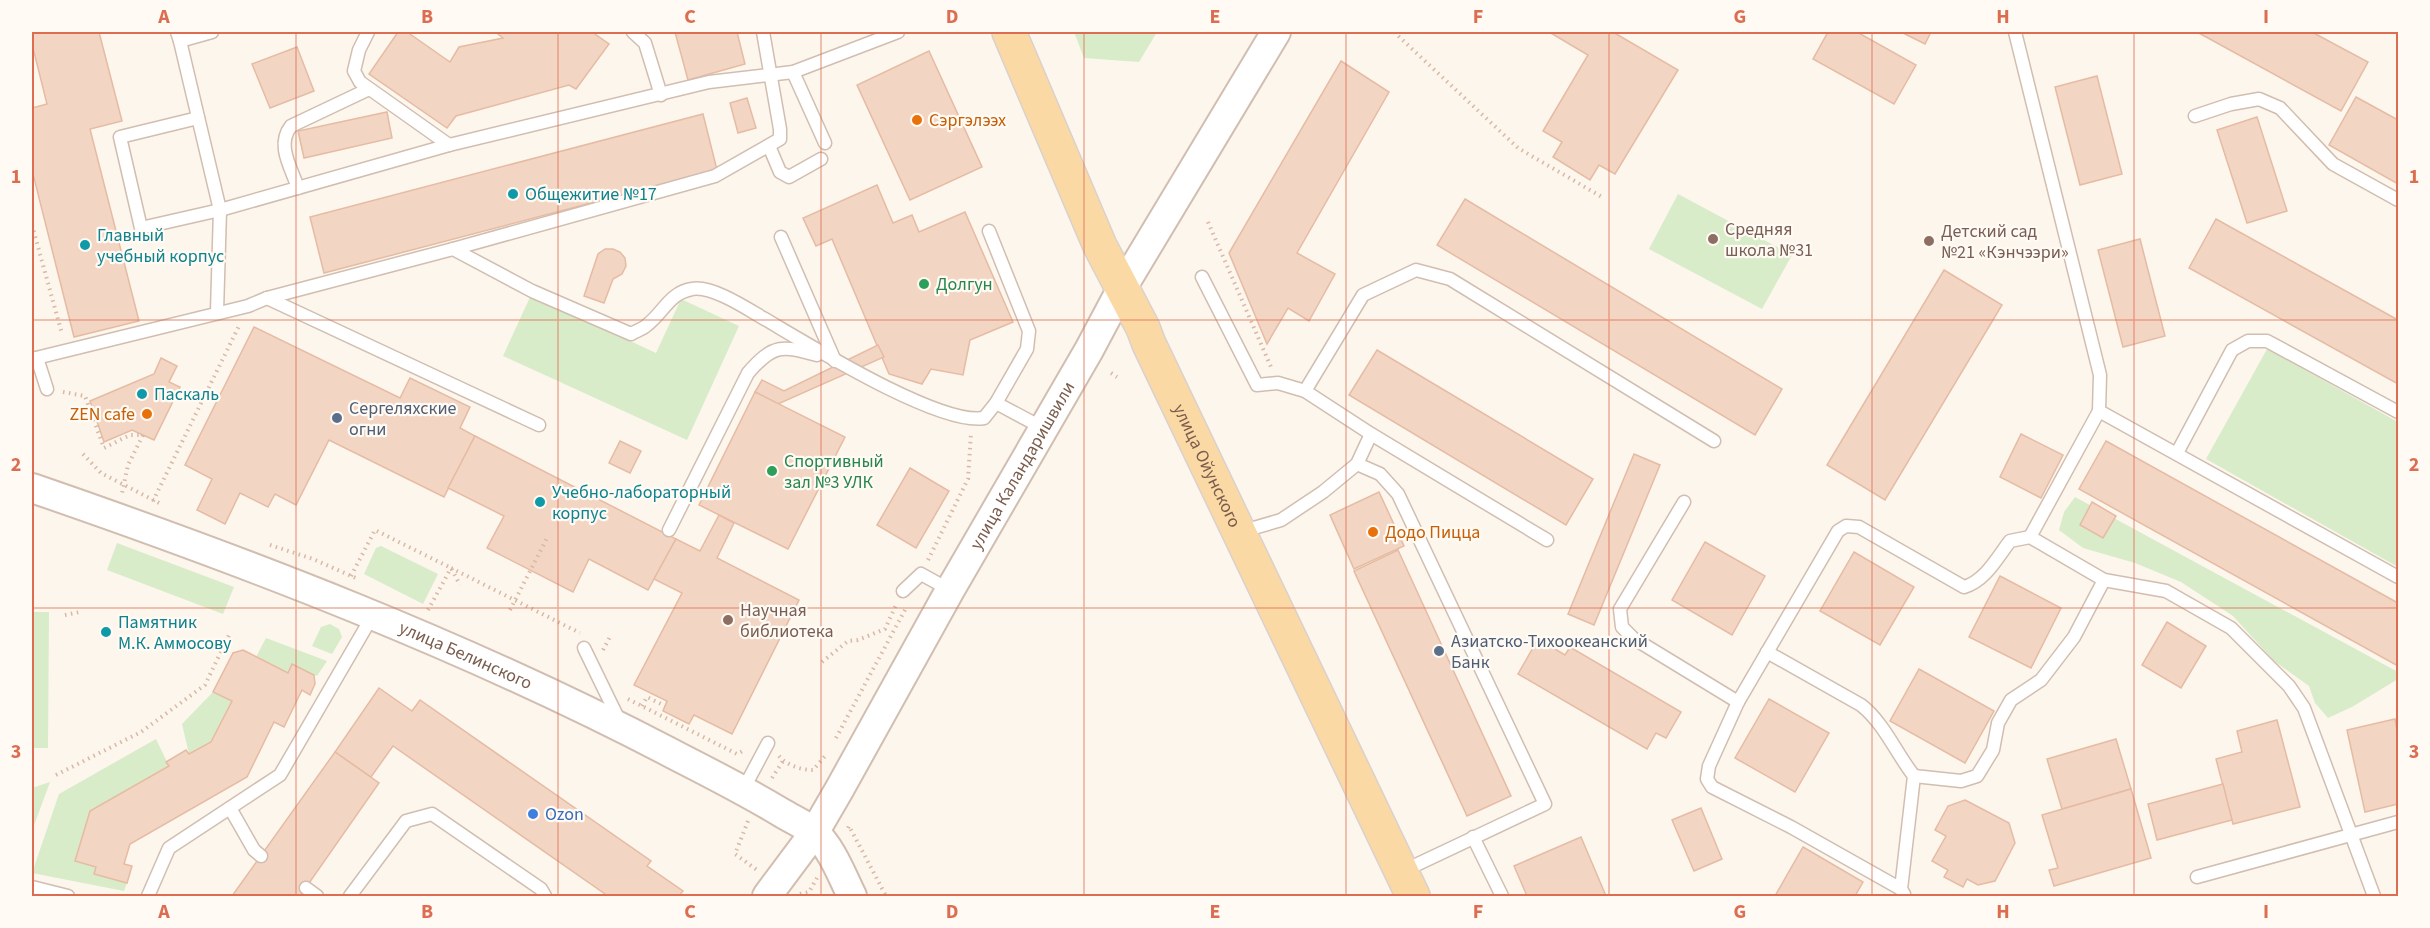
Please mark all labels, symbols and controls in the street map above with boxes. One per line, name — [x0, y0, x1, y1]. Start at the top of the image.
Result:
text: A — [157, 3, 170, 31]
text: B — [421, 3, 433, 31]
text: C — [684, 3, 696, 31]
text: D — [946, 3, 958, 31]
text: E — [1210, 3, 1220, 31]
text: F — [1473, 3, 1483, 31]
text: G — [1734, 3, 1746, 31]
text: H — [1996, 3, 2010, 31]
text: I — [2263, 3, 2269, 31]
place label: Сэргэлээх — [929, 108, 1006, 133]
marker: Сэргэлээх — [910, 113, 924, 127]
text: 1 — [11, 163, 21, 191]
text: 1 — [2409, 163, 2419, 191]
place label: Общежитие №17 — [525, 182, 657, 207]
marker: Общежитие №17 — [506, 187, 520, 201]
place label: Средняя школа №31 — [1725, 217, 1813, 263]
place label: Детский сад №21 «Кэнчээри» — [1941, 219, 2069, 265]
place label: Главный учебный корпус — [97, 223, 224, 269]
marker: Средняя школа №31 — [1706, 232, 1720, 246]
marker: Детский сад №21 «Кэнчээри» — [1922, 234, 1936, 248]
marker: Главный учебный корпус — [78, 238, 92, 252]
place label: Долгун — [936, 272, 993, 297]
marker: Долгун — [917, 277, 931, 291]
street label: улица Каландаришвили — [964, 377, 1081, 554]
place label: Паскаль — [154, 382, 219, 407]
marker: Паскаль — [135, 387, 149, 401]
place label: Сергеляхские огни — [349, 396, 457, 442]
street label: улица Ойунского — [1166, 400, 1247, 532]
place label: ZEN cafe — [69, 402, 135, 427]
marker: ZEN cafe — [140, 407, 154, 421]
marker: Сергеляхские огни — [330, 411, 344, 425]
place label: Спортивный зал №3 УЛК — [784, 449, 884, 495]
text: 2 — [11, 451, 21, 479]
text: 2 — [2409, 451, 2419, 479]
marker: Спортивный зал №3 УЛК — [765, 464, 779, 478]
place label: Учебно-лабораторный корпус — [552, 480, 731, 526]
marker: Учебно-лабораторный корпус — [533, 495, 547, 509]
place label: Додо Пицца — [1385, 520, 1480, 545]
marker: Додо Пицца — [1366, 525, 1380, 539]
place label: Научная библиотека — [740, 598, 834, 644]
place label: Памятник М.К. Аммосову — [118, 610, 232, 656]
marker: Научная библиотека — [721, 613, 735, 627]
street label: улица Белинского — [395, 616, 536, 696]
marker: Памятник М.К. Аммосову — [99, 625, 113, 639]
place label: Азиатско-Тихоокеанский Банк — [1451, 629, 1648, 675]
marker: Азиатско-Тихоокеанский Банк — [1432, 644, 1446, 658]
text: 3 — [11, 738, 21, 766]
text: 3 — [2409, 738, 2419, 766]
place label: Ozon — [545, 802, 584, 827]
marker: Ozon — [526, 807, 540, 821]
text: A — [157, 898, 170, 926]
text: B — [421, 898, 433, 926]
text: C — [684, 898, 696, 926]
text: D — [946, 898, 958, 926]
text: E — [1210, 898, 1220, 926]
text: F — [1473, 898, 1483, 926]
text: G — [1734, 898, 1746, 926]
text: H — [1996, 898, 2010, 926]
text: I — [2263, 898, 2269, 926]

